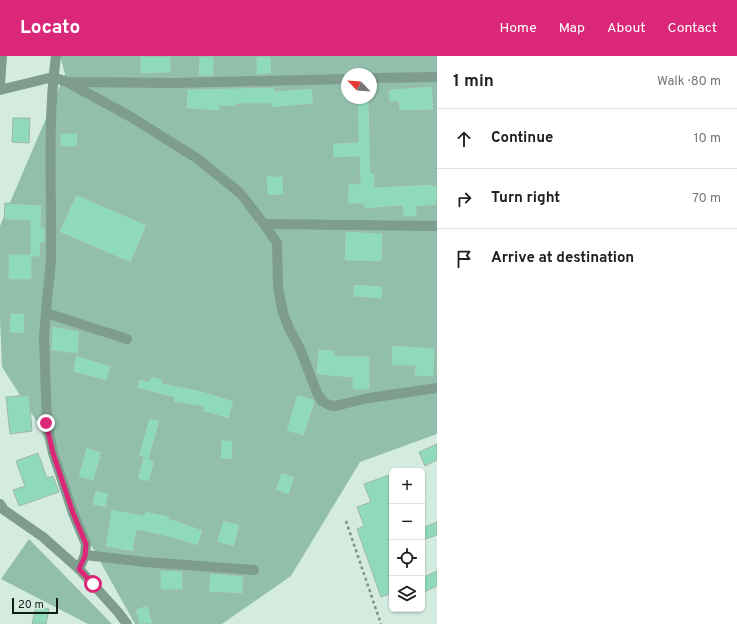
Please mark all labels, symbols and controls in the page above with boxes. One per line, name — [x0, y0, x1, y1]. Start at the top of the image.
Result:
text: Locato — [20, 16, 80, 40]
text: Home — [500, 20, 537, 37]
text: Map — [559, 20, 585, 37]
text: About — [607, 20, 646, 37]
text: Contact — [668, 20, 717, 37]
north arrow — [341, 68, 377, 104]
text: 1 min — [453, 71, 494, 93]
text: Walk · 80 m — [657, 74, 721, 90]
icon: ahead — [453, 128, 475, 150]
text: Continue — [491, 129, 553, 148]
text: 10 m — [694, 131, 721, 147]
icon: right — [453, 188, 475, 210]
text: Turn right — [491, 189, 560, 208]
text: 70 m — [692, 191, 721, 207]
icon: arrive — [453, 248, 475, 270]
text: Arrive at destination — [491, 249, 634, 268]
route end — [37, 414, 55, 432]
map controls — [389, 468, 425, 612]
button: + — [389, 468, 425, 504]
button: − — [389, 504, 425, 540]
button: locate — [389, 540, 425, 576]
route start — [84, 575, 102, 593]
button: layers — [389, 576, 425, 612]
scale bar — [12, 596, 58, 615]
text: 20 m — [18, 598, 44, 612]

